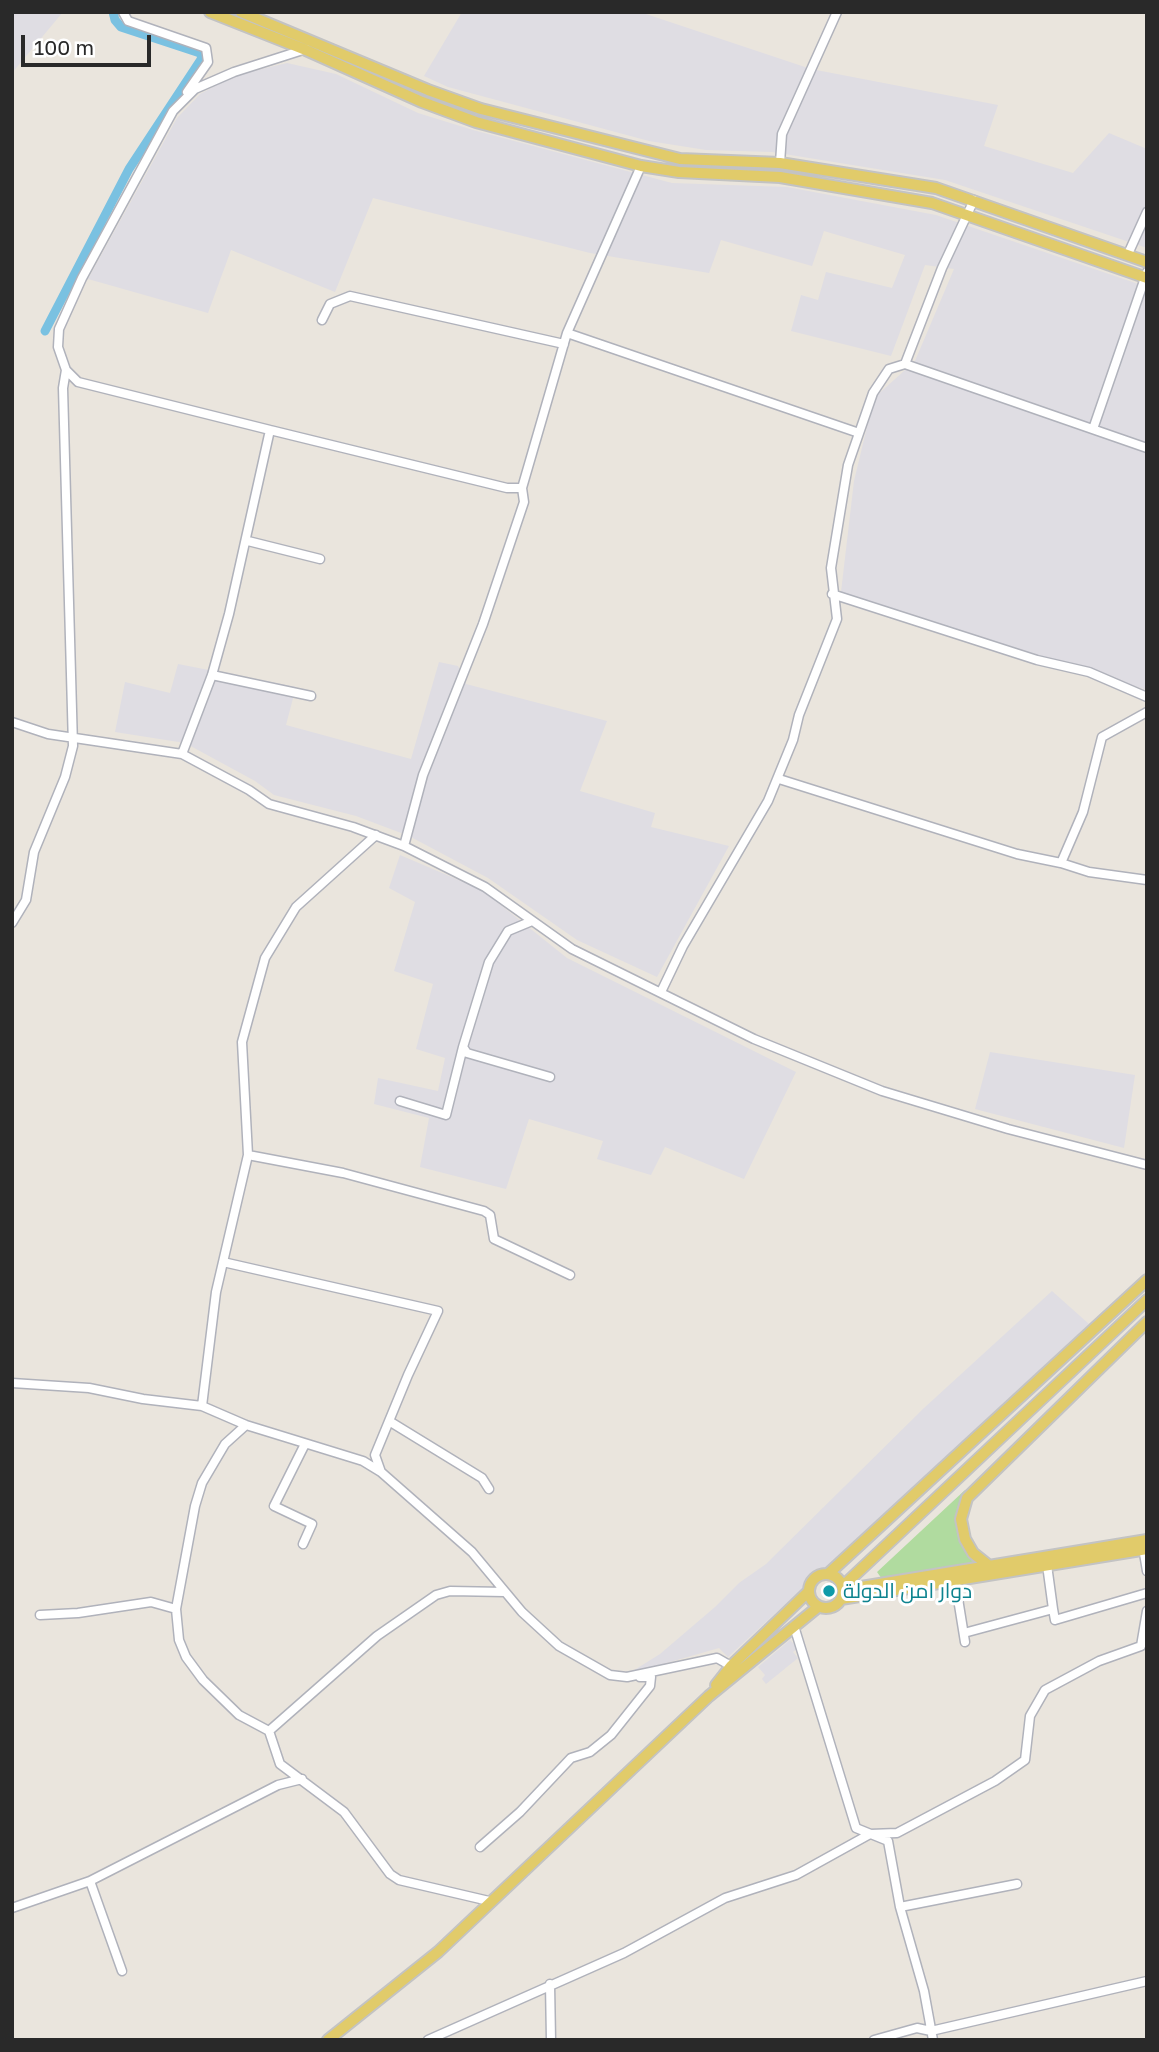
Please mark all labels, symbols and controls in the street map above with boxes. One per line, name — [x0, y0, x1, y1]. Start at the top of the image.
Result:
scale bar — [24, 21, 154, 65]
text: 100 m — [34, 34, 94, 60]
place label: دوار امن الدولة — [843, 1578, 972, 1604]
marker: دوار امن الدولة — [821, 1583, 837, 1599]

